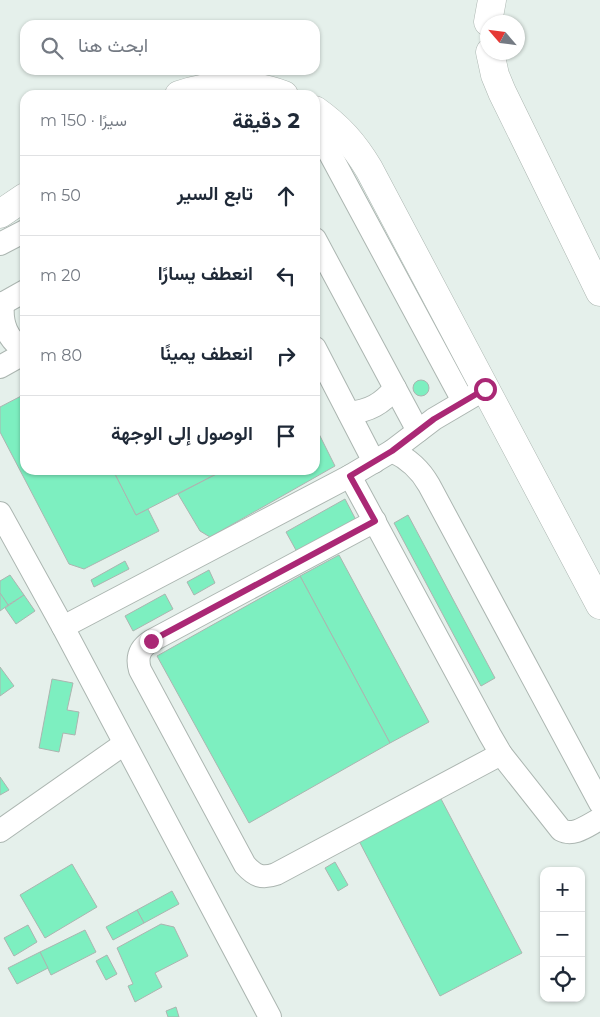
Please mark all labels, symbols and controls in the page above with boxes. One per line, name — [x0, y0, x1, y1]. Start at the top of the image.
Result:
north arrow — [480, 15, 525, 60]
search box — [20, 20, 320, 75]
icon: search — [38, 34, 66, 62]
text: ابحث هنا — [78, 34, 148, 57]
text: 2 دقيقة — [232, 108, 300, 133]
text: سيرًا · 150 m — [40, 111, 127, 130]
text: تابع السير — [177, 182, 253, 205]
icon: ahead — [272, 182, 300, 210]
text: 50 m — [40, 186, 81, 205]
text: انعطف يسارًا — [158, 262, 253, 285]
icon: left — [272, 262, 300, 290]
text: 20 m — [40, 266, 81, 285]
text: انعطف يمينًا — [160, 342, 253, 365]
icon: right — [272, 342, 300, 370]
text: 80 m — [40, 346, 82, 365]
route start — [474, 378, 497, 401]
text: الوصول إلى الوجهة — [111, 422, 253, 445]
icon: arrive — [272, 422, 300, 450]
route end — [140, 630, 163, 653]
map controls — [540, 867, 585, 1002]
button: + — [540, 867, 585, 912]
button: − — [540, 912, 585, 957]
button: locate — [540, 957, 585, 1002]

